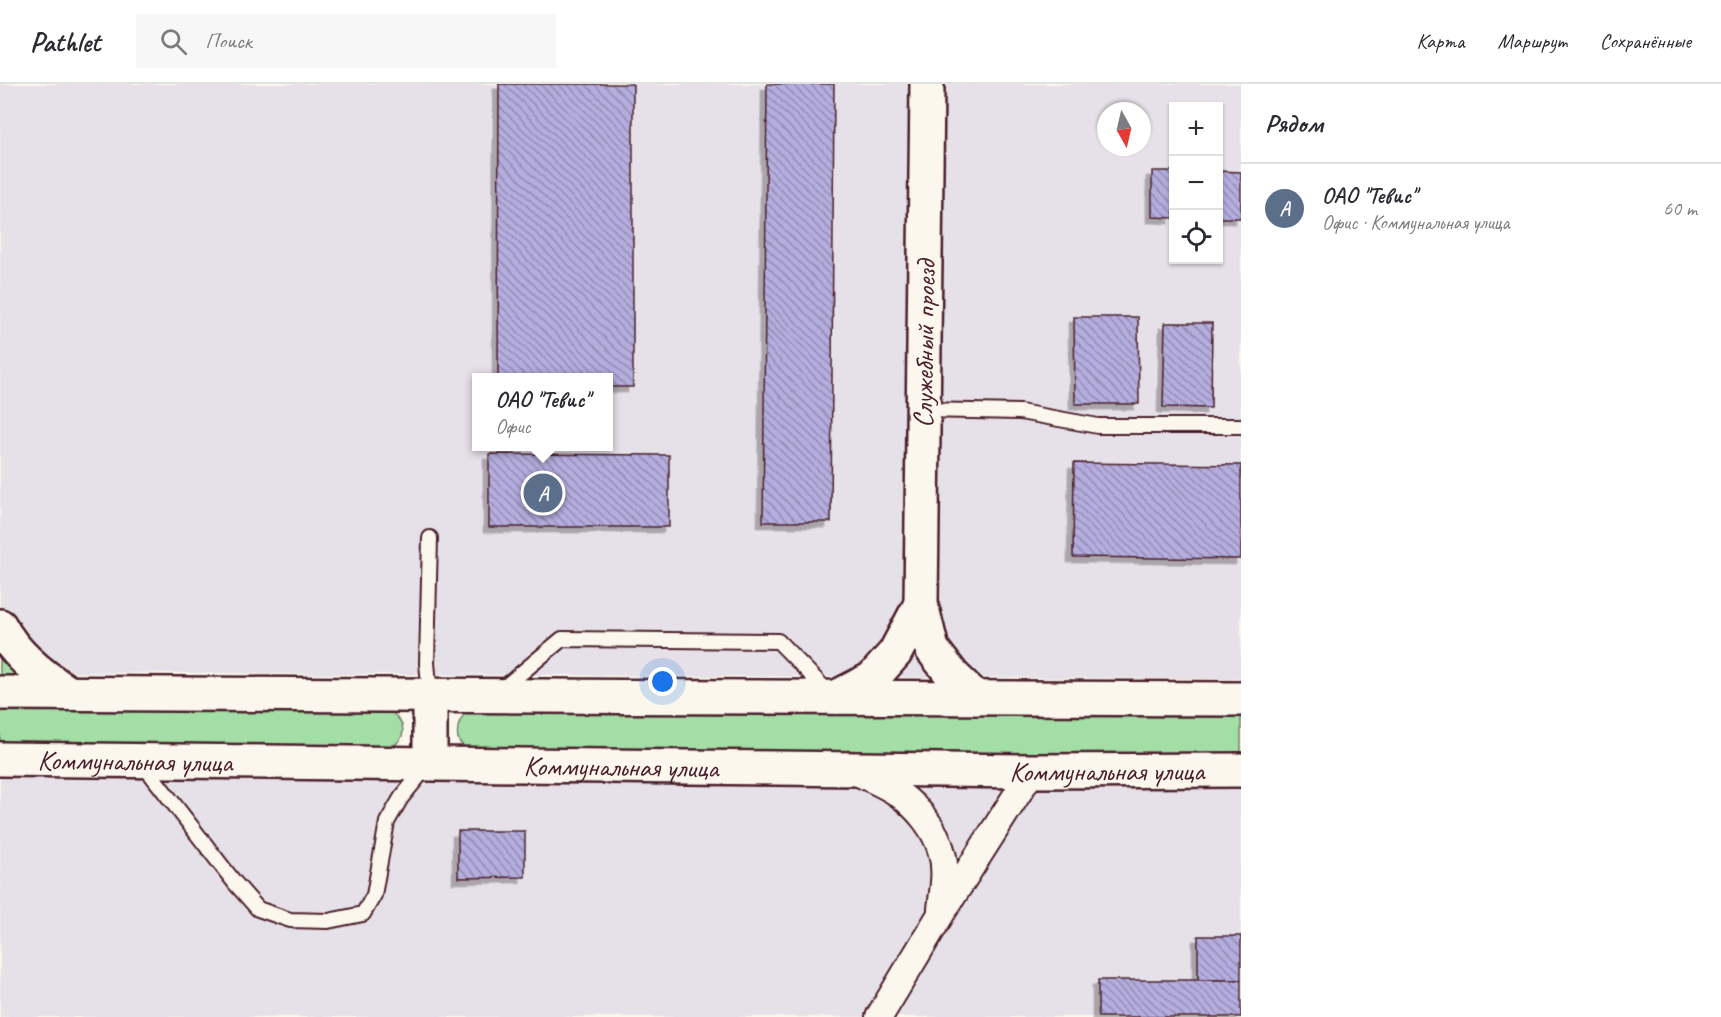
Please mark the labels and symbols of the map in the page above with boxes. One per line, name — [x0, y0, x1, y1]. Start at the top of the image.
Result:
north arrow — [1097, 102, 1151, 156]
street label: Служебный проезд — [905, 257, 943, 428]
pin: A — [524, 470, 562, 516]
your location — [648, 667, 677, 696]
street label: Коммунальная улица — [37, 742, 234, 779]
street label: Коммунальная улица — [523, 748, 720, 785]
street label: Коммунальная улица — [1009, 753, 1206, 789]

